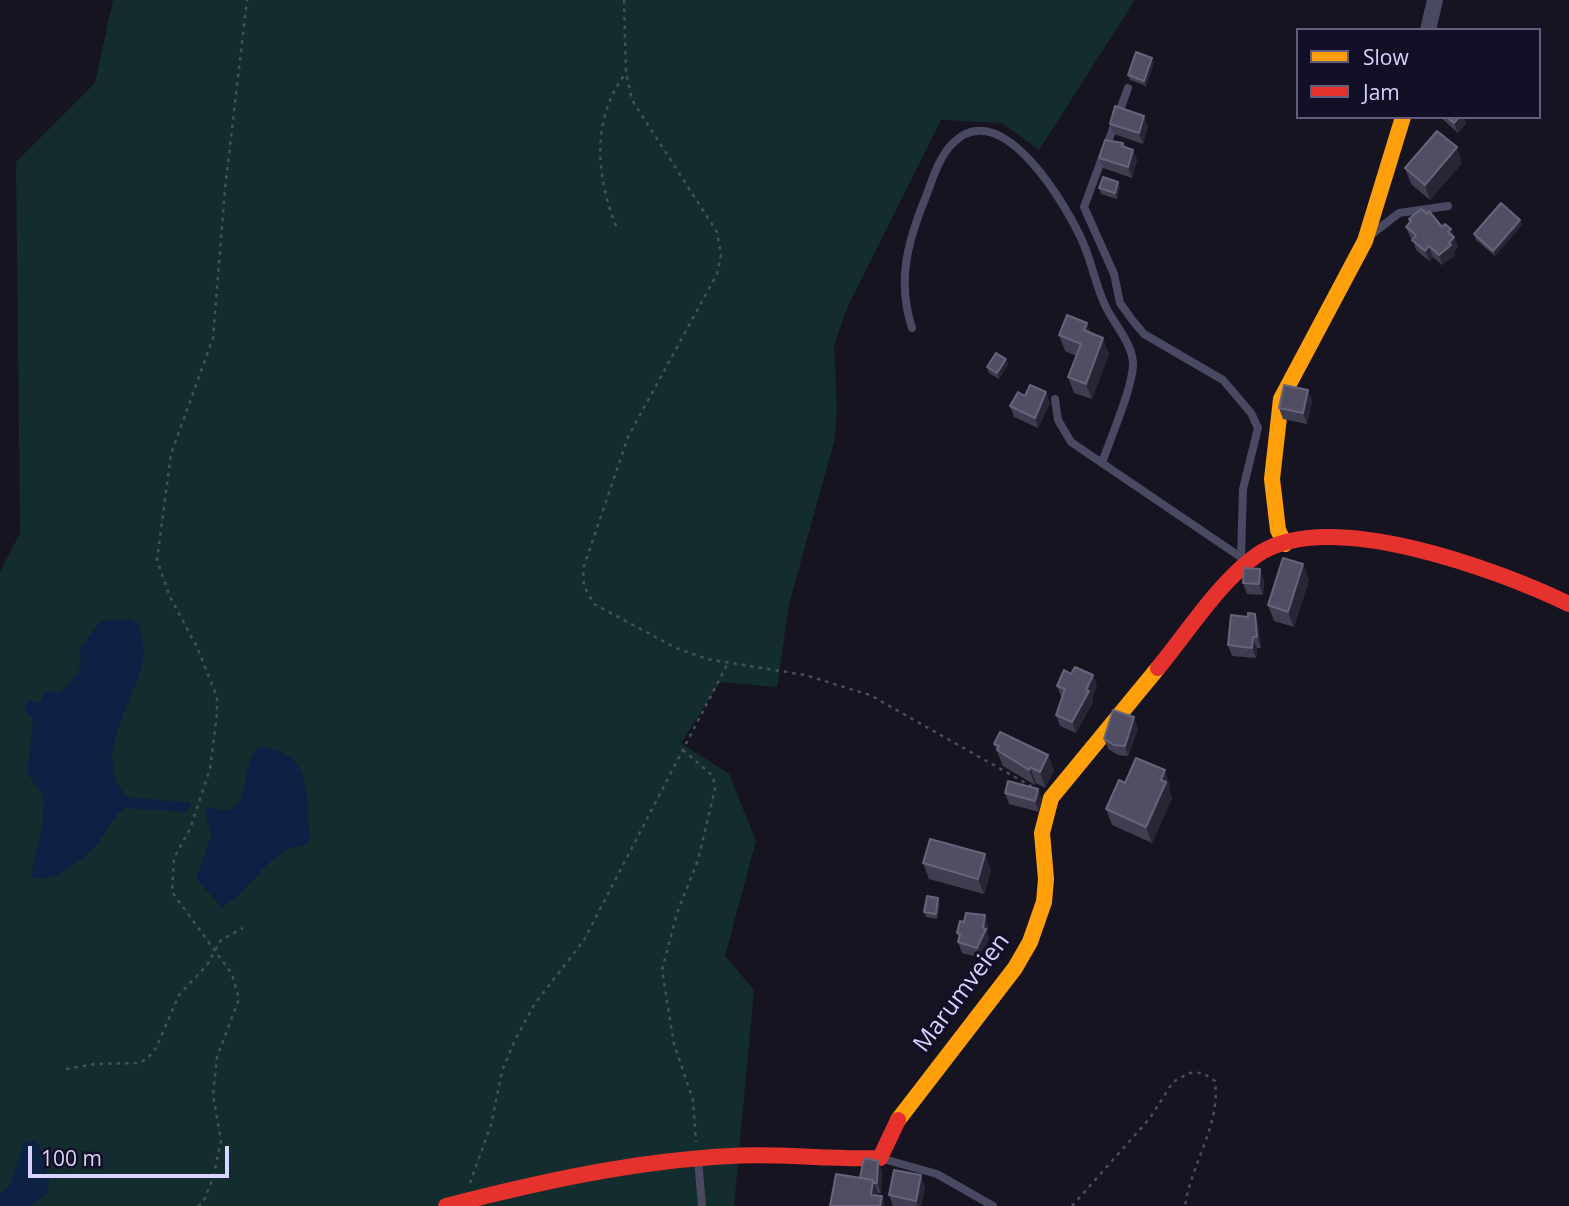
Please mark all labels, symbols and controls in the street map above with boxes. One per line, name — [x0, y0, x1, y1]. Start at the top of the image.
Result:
legend — [1296, 28, 1541, 119]
text: Slow — [1363, 43, 1409, 71]
text: Jam — [1363, 78, 1400, 106]
street label: Marumveien — [908, 928, 1016, 1058]
scale bar — [32, 1132, 233, 1176]
text: 100 m — [41, 1144, 102, 1172]

